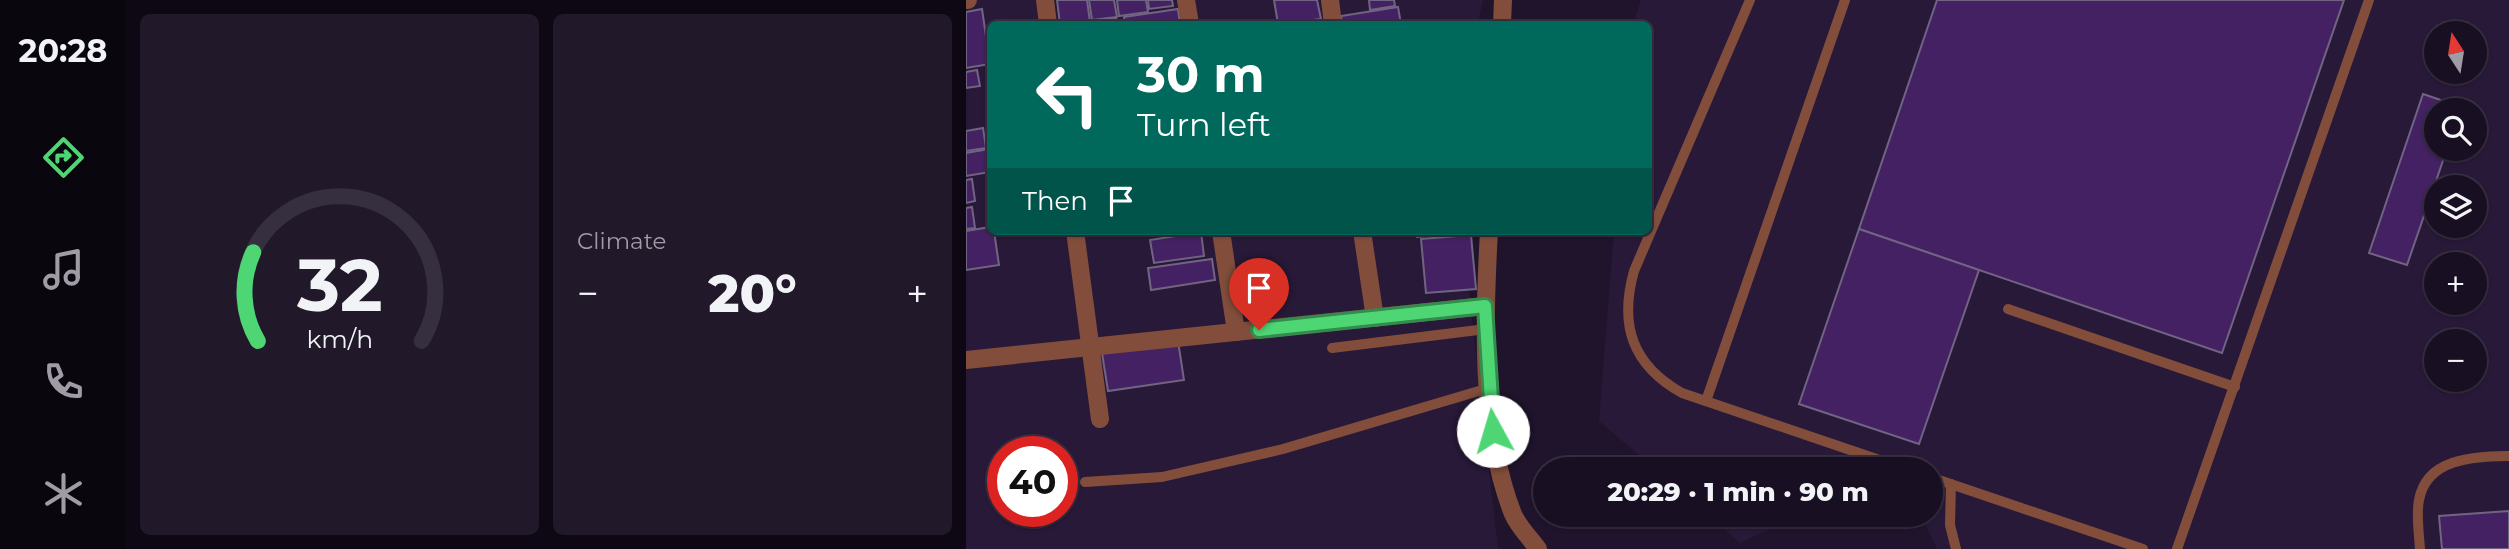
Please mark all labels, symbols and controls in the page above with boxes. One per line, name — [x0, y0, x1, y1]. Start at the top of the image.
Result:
north arrow — [2424, 21, 2487, 84]
map controls — [2424, 21, 2487, 392]
text: 20:28 — [19, 31, 108, 70]
text: 30 m — [1137, 45, 1265, 104]
icon: left — [1022, 49, 1113, 140]
button: search — [2424, 98, 2487, 161]
text: Turn left — [1137, 105, 1271, 144]
icon: directions — [39, 133, 88, 182]
button: layers — [2424, 175, 2487, 238]
icon: arrive — [1102, 182, 1140, 220]
text: Then — [1022, 185, 1088, 217]
text: Climate — [577, 227, 666, 255]
text: 32 — [296, 241, 382, 329]
icon: music — [39, 245, 88, 294]
button: + — [2424, 252, 2487, 315]
pin — [1229, 258, 1289, 330]
text: 20° — [708, 262, 797, 325]
icon: arrive — [1240, 269, 1278, 307]
text: − — [577, 270, 599, 317]
text: + — [906, 270, 928, 317]
text: km/h — [306, 323, 373, 353]
button: − — [2424, 329, 2487, 392]
icon: phone — [39, 357, 88, 406]
position arrow — [1456, 394, 1530, 468]
speed limit sign: 40 — [987, 436, 1078, 527]
icon: climate — [39, 469, 88, 518]
text: 20:29 · 1 min · 90 m — [1607, 476, 1869, 508]

